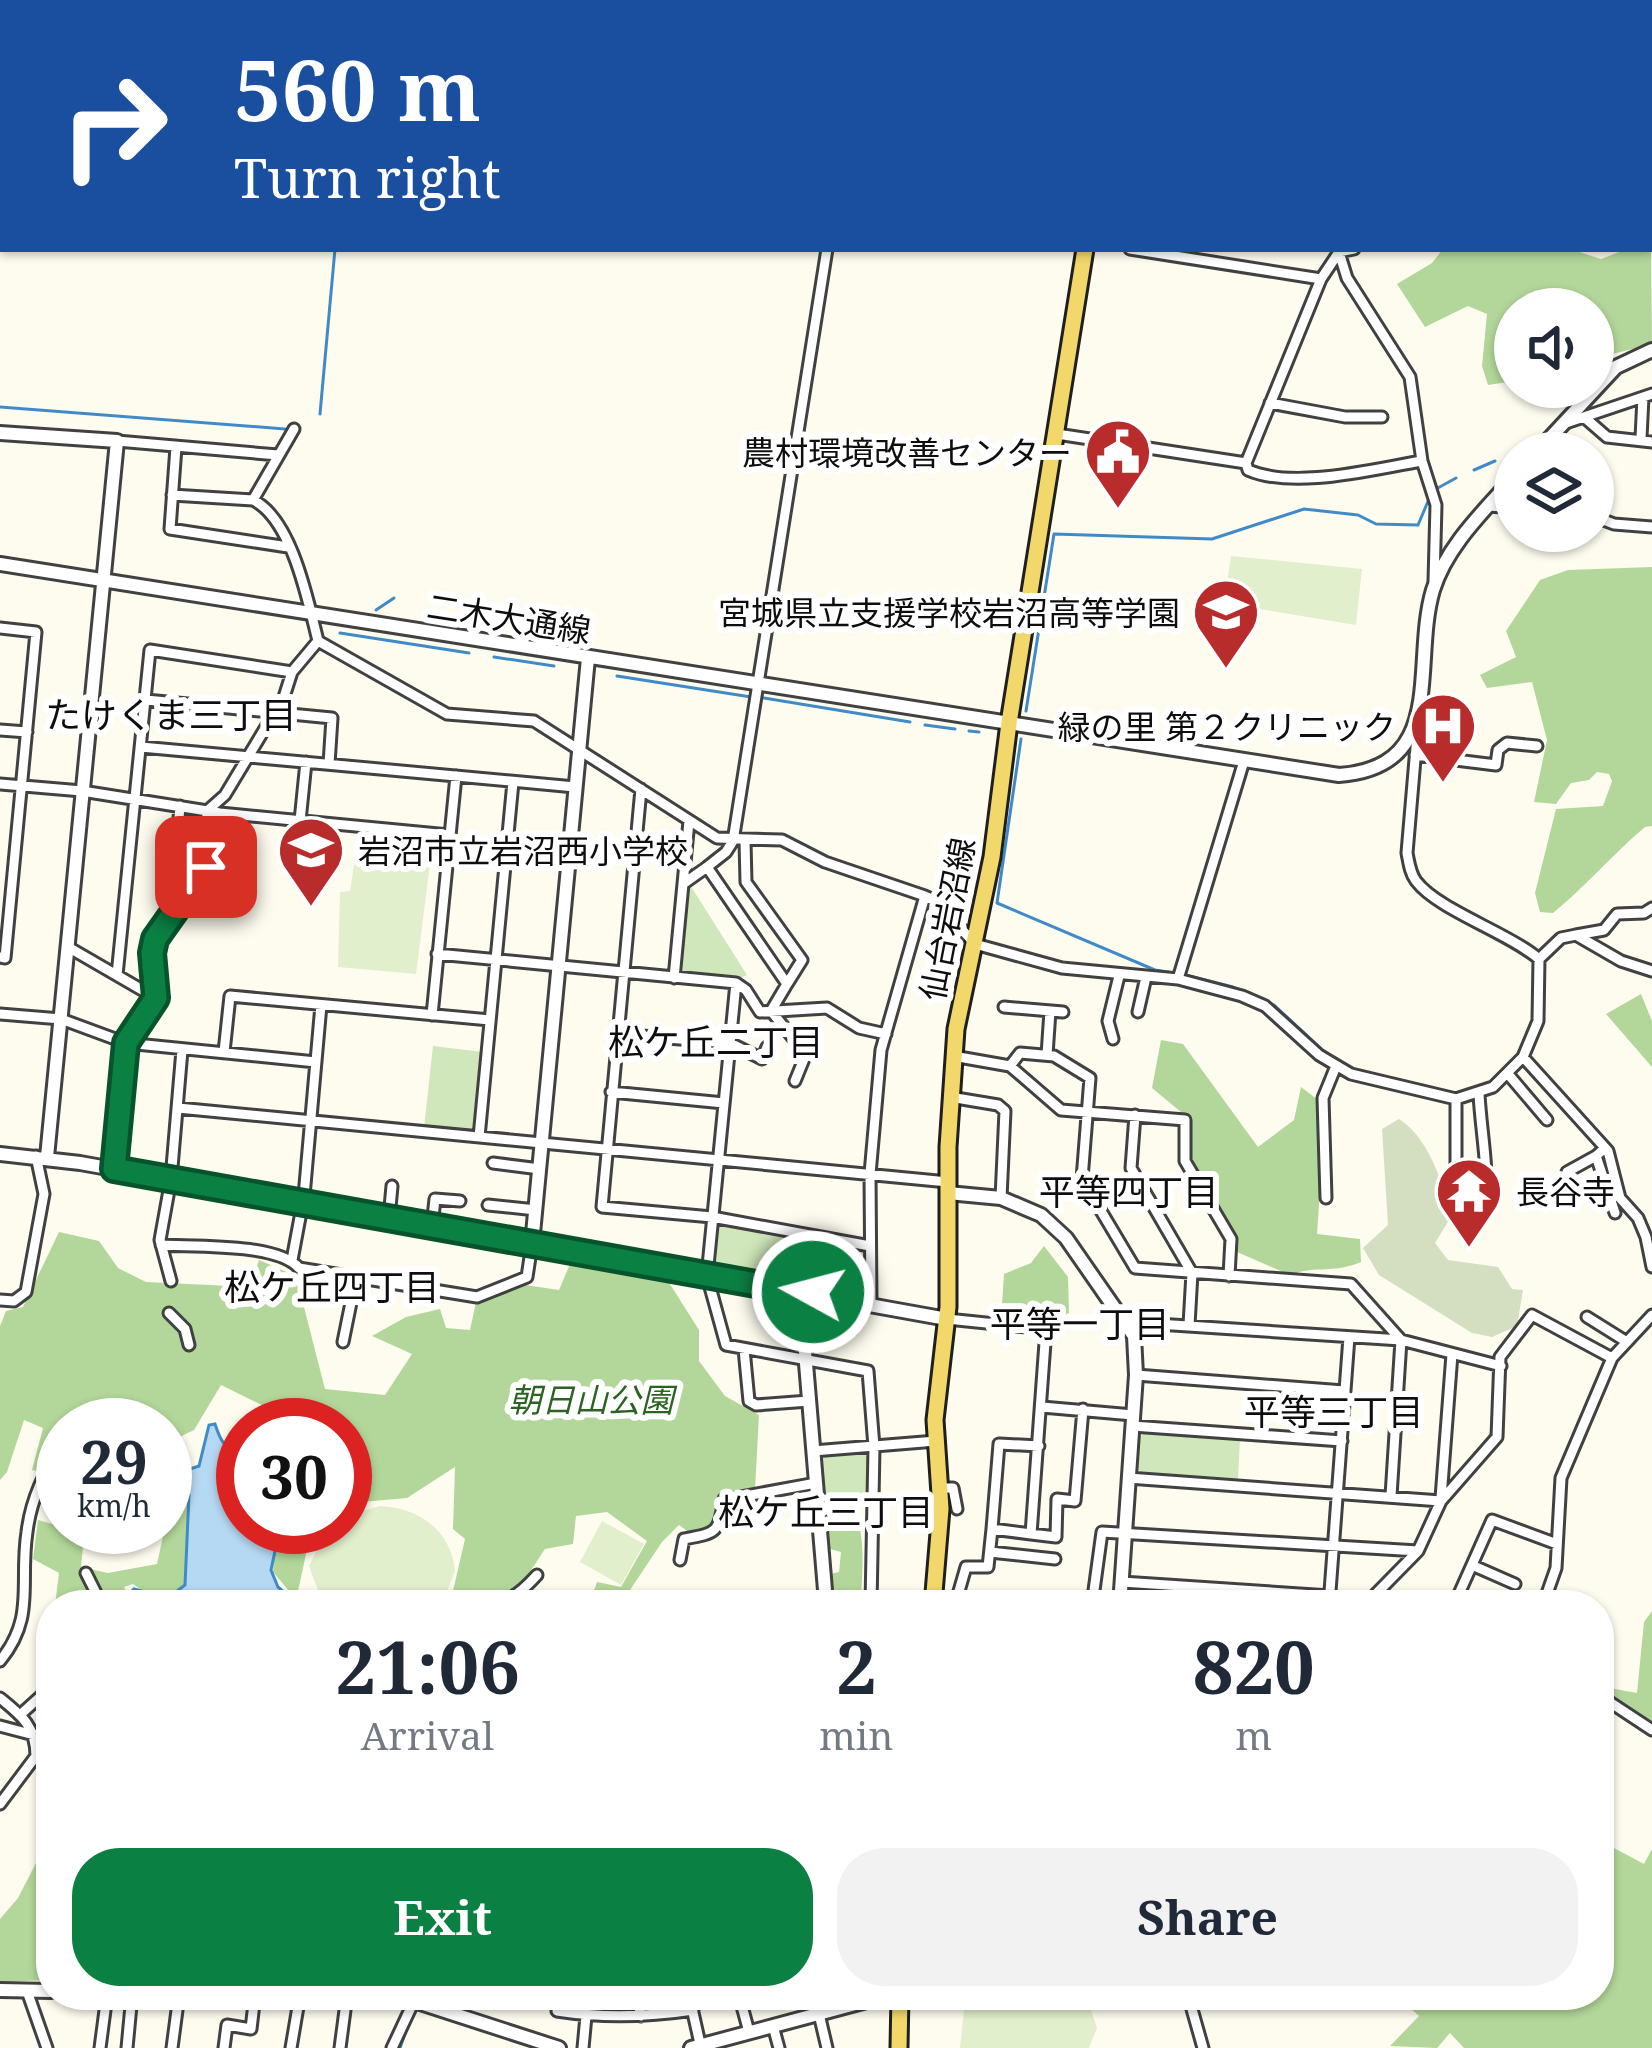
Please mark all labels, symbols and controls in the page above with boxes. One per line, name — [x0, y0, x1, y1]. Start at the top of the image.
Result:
text: 560 m — [234, 31, 481, 146]
icon: right — [36, 48, 192, 204]
text: Turn right — [234, 140, 501, 214]
map controls — [1494, 288, 1614, 552]
button: sound — [1494, 288, 1614, 408]
public building icon: 農村環境改善センター — [1083, 417, 1153, 511]
place label: 農村環境改善センター — [742, 430, 1072, 475]
button: layers — [1494, 432, 1614, 552]
school or university icon: 宮城県立支援学校岩沼高等学園 — [1191, 577, 1261, 671]
street label: 二木大通線 — [424, 583, 594, 653]
place label: 宮城県立支援学校岩沼高等学園 — [718, 590, 1180, 635]
district label: たけくま三丁目 — [45, 690, 297, 739]
hospital icon: 緑の里 第２クリニック — [1408, 691, 1478, 785]
place label: 緑の里 第２クリニック — [1057, 704, 1396, 749]
school or university icon: 岩沼市立岩沼西小学校 — [276, 815, 346, 909]
pin — [155, 816, 257, 918]
place label: 岩沼市立岩沼西小学校 — [358, 828, 688, 873]
icon: arrive — [173, 834, 239, 900]
street label: 仙台岩沼線 — [909, 834, 985, 1004]
district label: 松ケ丘二丁目 — [608, 1017, 824, 1066]
temple icon: 長谷寺 — [1434, 1156, 1504, 1250]
district label: 平等四丁目 — [1039, 1167, 1219, 1216]
place label: 長谷寺 — [1516, 1169, 1615, 1214]
position arrow — [750, 1229, 876, 1355]
district label: 松ケ丘四丁目 — [224, 1262, 440, 1311]
district label: 平等一丁目 — [990, 1299, 1170, 1348]
park label: 朝日山公園 — [509, 1377, 678, 1422]
district label: 平等三丁目 — [1244, 1387, 1424, 1436]
speed limit sign: 30 — [216, 1398, 372, 1554]
text: 29 — [80, 1420, 148, 1502]
text: km/h — [77, 1485, 151, 1526]
district label: 松ケ丘三丁目 — [718, 1487, 934, 1536]
text: 21:06 — [335, 1617, 520, 1715]
text: 2 — [836, 1617, 877, 1715]
text: 820 — [1193, 1617, 1315, 1715]
text: Arrival — [361, 1708, 494, 1761]
text: min — [819, 1708, 894, 1761]
text: m — [1235, 1708, 1272, 1761]
button: Exit — [72, 1848, 813, 1986]
button: Share — [837, 1848, 1578, 1986]

